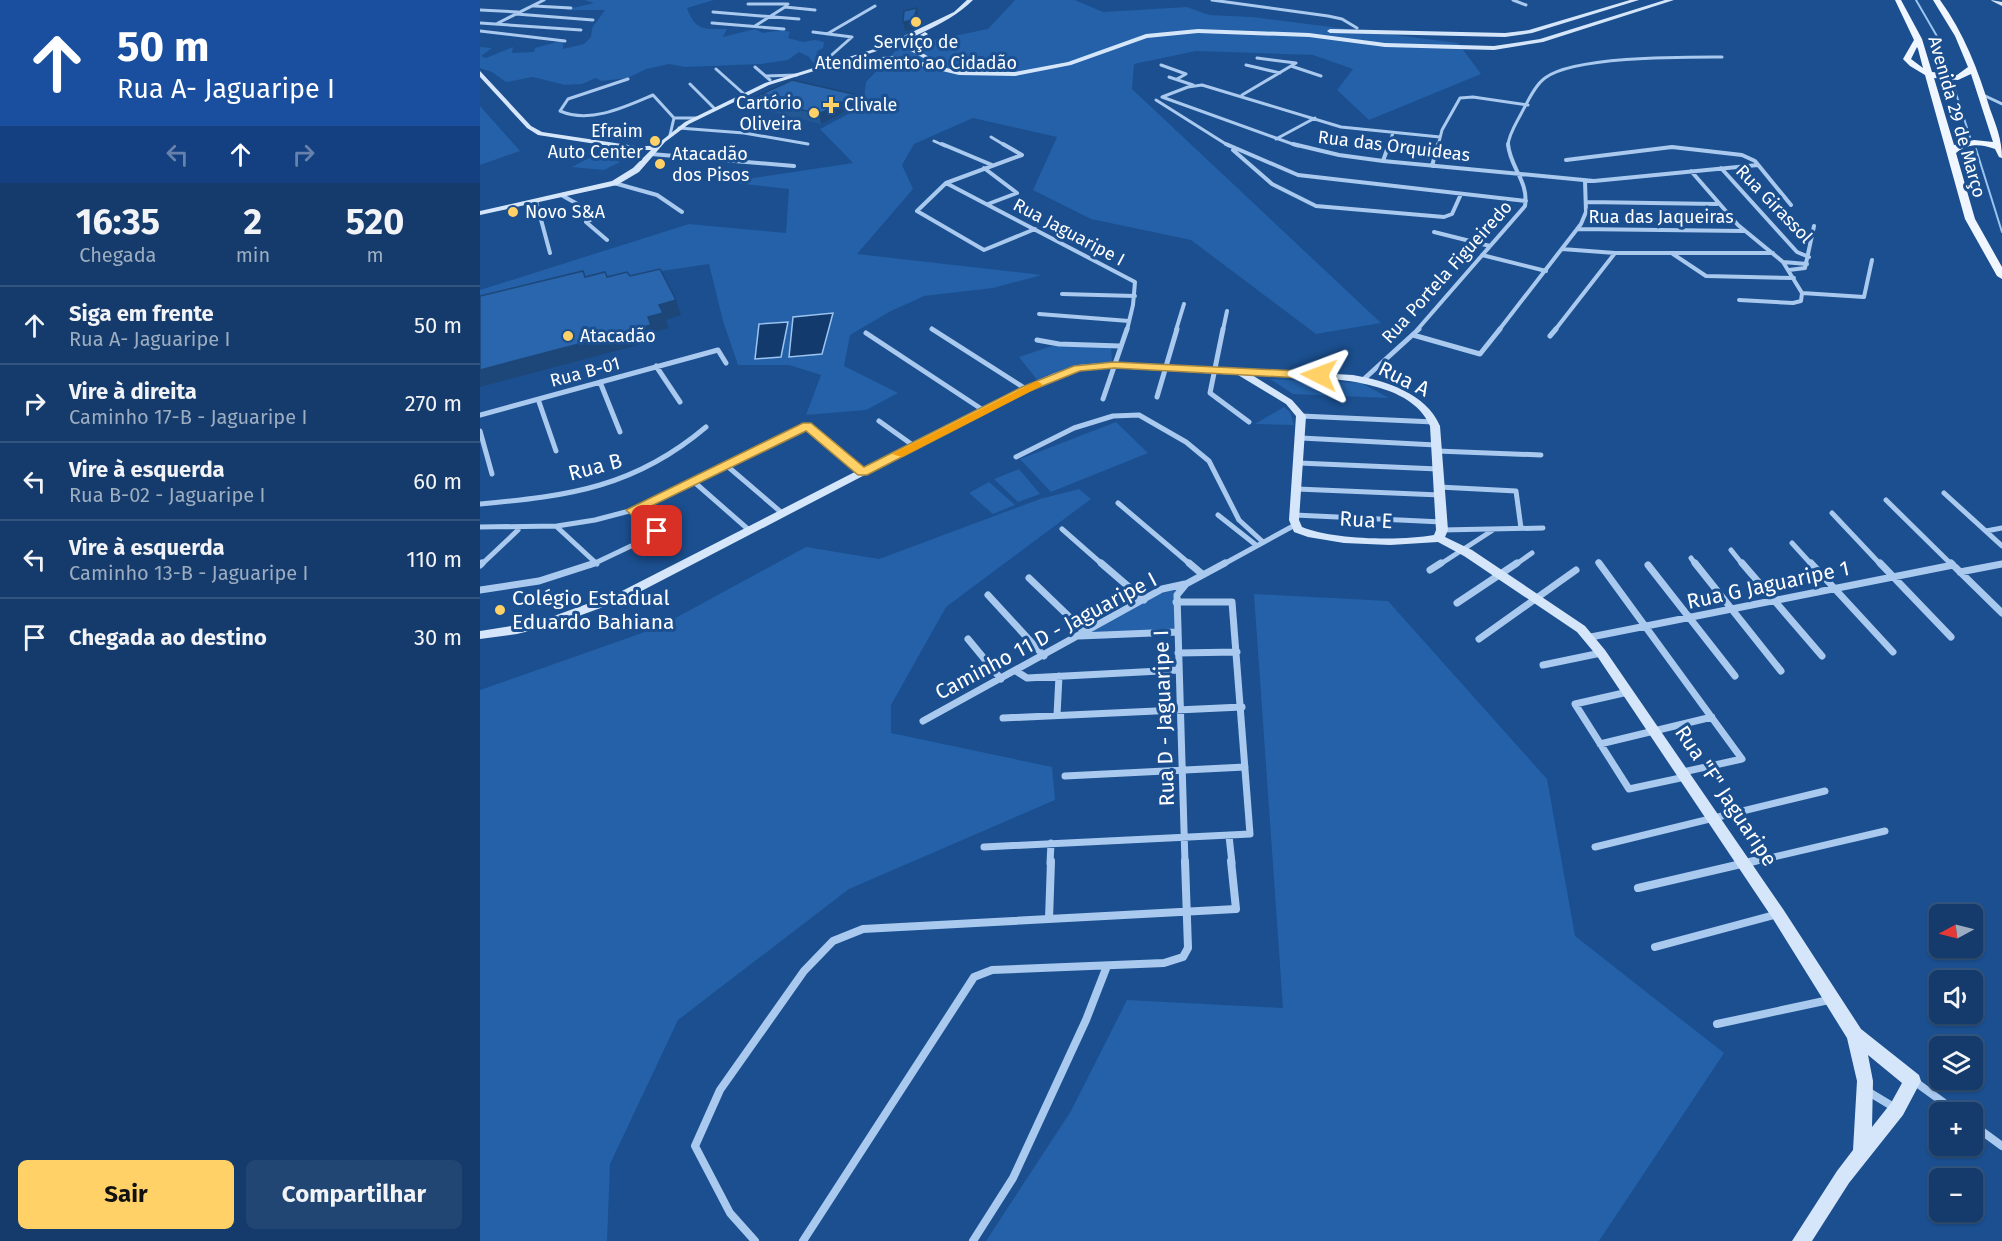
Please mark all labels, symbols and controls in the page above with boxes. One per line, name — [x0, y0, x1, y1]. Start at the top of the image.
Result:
marker: Serviço de Atendimento ao Cidadão — [909, 15, 923, 29]
text: 50 m — [117, 22, 210, 72]
icon: ahead — [18, 24, 96, 102]
place label: Serviço de Atendimento ao Cidadão — [815, 31, 1017, 74]
street label: Avenida 29 de Março — [1923, 34, 1991, 200]
text: Rua A- Jaguaripe I — [117, 73, 335, 105]
place label: Cartório Oliveira — [736, 92, 802, 135]
place label: Clivale — [844, 94, 897, 116]
marker: Clivale — [822, 96, 840, 114]
marker: Cartório Oliveira — [807, 106, 821, 120]
place label: Efraim Auto Center — [548, 120, 643, 163]
street label: Rua das Orquideas — [1317, 126, 1471, 166]
marker: Efraim Auto Center — [648, 134, 662, 148]
icon: left — [161, 138, 194, 171]
icon: ahead — [224, 138, 257, 171]
icon: right — [287, 138, 320, 171]
place label: Atacadão dos Pisos — [672, 143, 749, 186]
marker: Atacadão dos Pisos — [653, 157, 667, 171]
street label: Rua Girassol — [1731, 160, 1817, 248]
street label: Rua Jaguaripe I — [1009, 193, 1129, 271]
street label: Rua Portela Figueiredo — [1377, 196, 1517, 348]
text: 16:35 — [76, 200, 160, 244]
text: 2 — [244, 200, 262, 244]
text: 520 — [346, 200, 404, 244]
place label: Novo S&A — [525, 201, 606, 223]
marker: Novo S&A — [506, 205, 520, 219]
street label: Rua das Jaqueiras — [1588, 206, 1734, 228]
text: Chegada — [79, 243, 157, 267]
text: min — [236, 243, 270, 267]
text: m — [366, 243, 384, 267]
text: Siga em frente — [69, 300, 214, 327]
icon: ahead — [18, 309, 51, 342]
text: 50 m — [414, 312, 462, 339]
place label: Atacadão — [580, 325, 656, 347]
text: Rua A- Jaguaripe I — [69, 327, 230, 351]
marker: Atacadão — [561, 329, 575, 343]
position arrow — [1287, 343, 1351, 407]
street label: Rua B-01 — [548, 352, 622, 392]
street label: Rua A — [1374, 355, 1434, 403]
text: Vire à direita — [69, 378, 197, 405]
icon: right — [18, 387, 51, 420]
text: 270 m — [405, 390, 462, 417]
text: Caminho 17-B - Jaguaripe I — [69, 405, 307, 429]
street label: Rua B — [565, 447, 625, 487]
text: Vire à esquerda — [69, 456, 225, 483]
icon: left — [18, 465, 51, 498]
text: 60 m — [413, 468, 462, 495]
text: Rua B-02 - Jaguaripe I — [69, 483, 265, 507]
pin — [631, 505, 682, 556]
street label: Rua E — [1339, 506, 1393, 534]
icon: arrive — [640, 514, 673, 547]
text: Vire à esquerda — [69, 534, 225, 561]
icon: left — [18, 543, 51, 576]
text: 110 m — [406, 546, 462, 573]
street label: Rua G Jaguaripe 1 — [1684, 555, 1852, 615]
text: Caminho 13-B - Jaguaripe I — [69, 561, 308, 585]
street label: Caminho 11 D - Jaguaripe I — [931, 566, 1161, 706]
place label: Colégio Estadual Eduardo Bahiana — [512, 585, 674, 635]
marker: Colégio Estadual Eduardo Bahiana — [493, 603, 507, 617]
icon: arrive — [18, 621, 51, 654]
text: Chegada ao destino — [69, 624, 267, 651]
text: 30 m — [414, 624, 462, 651]
street label: Rua D - Jaguaripe I — [1148, 629, 1180, 807]
street label: Rua "F" Jaguaripe — [1669, 721, 1783, 871]
north arrow — [1929, 904, 1983, 958]
map controls — [1929, 904, 1983, 1222]
button: sound — [1929, 970, 1983, 1024]
button: layers — [1929, 1036, 1983, 1090]
button: + — [1929, 1102, 1983, 1156]
button: Sair — [18, 1160, 234, 1229]
button: Compartilhar — [246, 1160, 462, 1229]
button: − — [1929, 1168, 1983, 1222]

